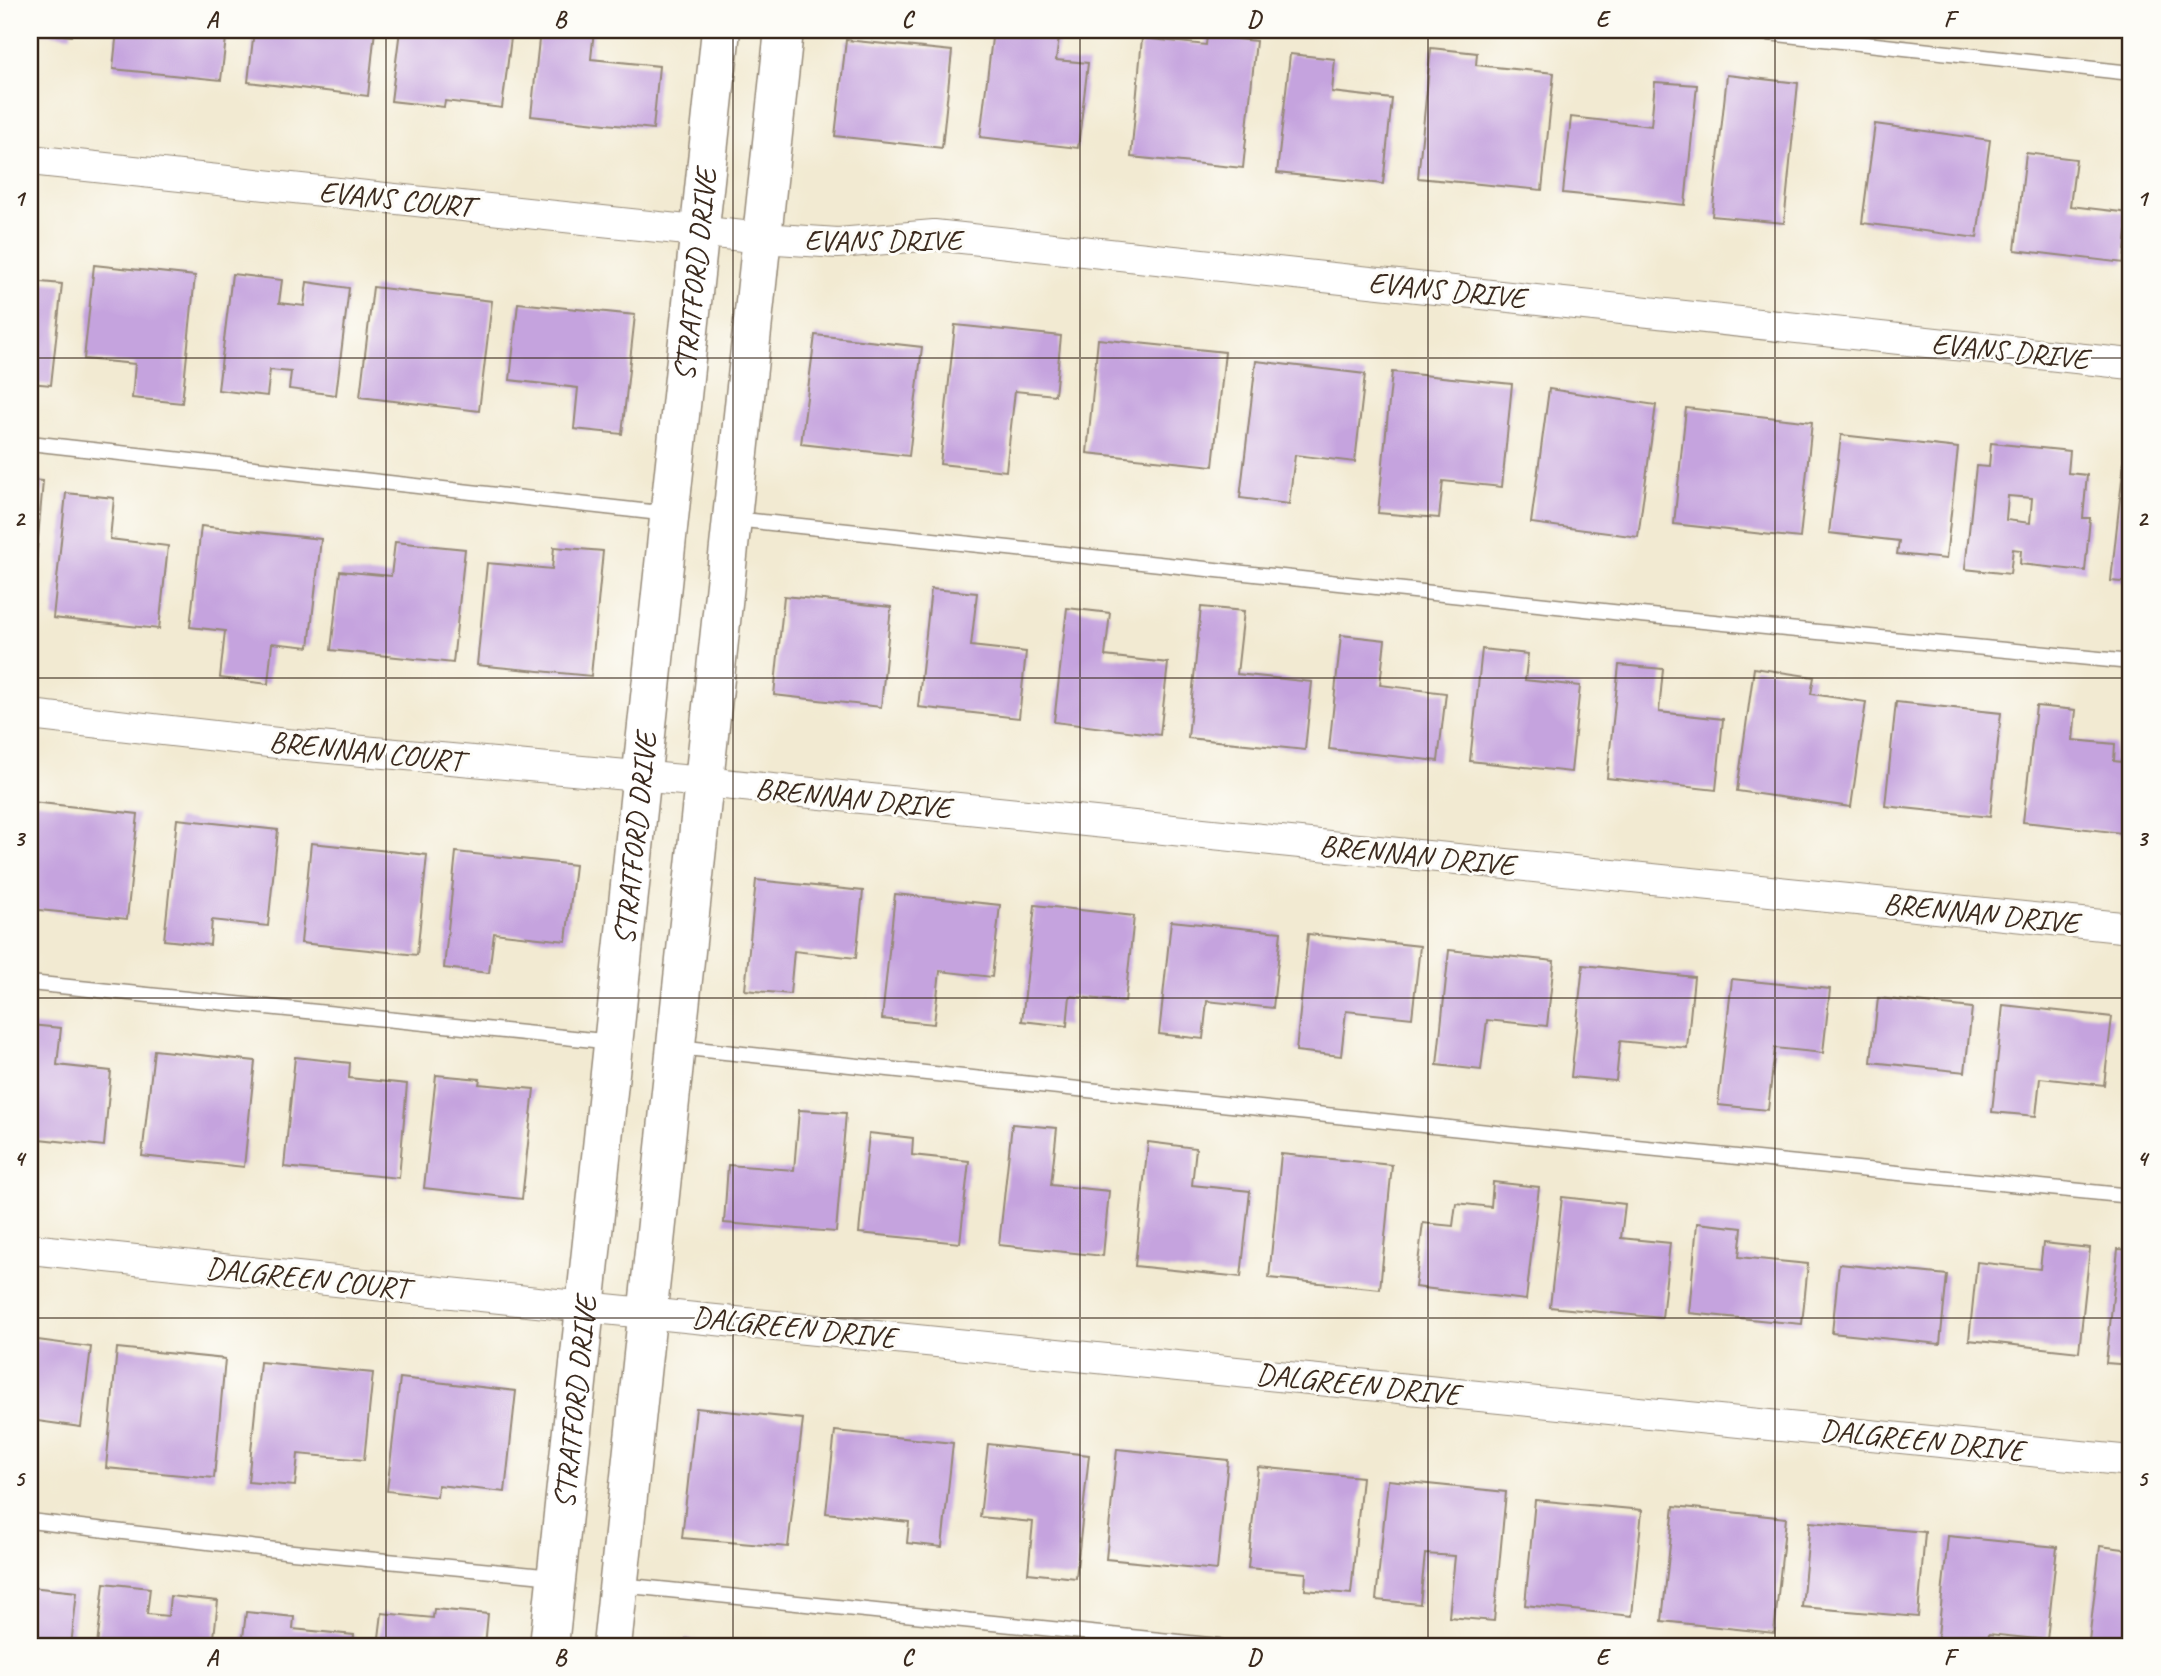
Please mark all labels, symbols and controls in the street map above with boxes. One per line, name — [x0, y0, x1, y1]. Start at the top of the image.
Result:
text: A — [206, 5, 220, 34]
text: B — [554, 5, 568, 34]
text: C — [902, 5, 916, 34]
text: D — [1247, 5, 1263, 34]
text: E — [1596, 5, 1612, 34]
text: F — [1944, 5, 1960, 34]
street label: STRATFORD DRIVE — [665, 163, 726, 383]
street label: EVANS COURT — [317, 172, 482, 227]
text: 1 — [14, 184, 27, 213]
text: 1 — [2137, 184, 2150, 213]
street label: EVANS DRIVE — [804, 221, 966, 259]
street label: EVANS DRIVE — [1367, 263, 1531, 318]
street label: EVANS DRIVE — [1930, 324, 2094, 379]
text: 2 — [14, 504, 27, 533]
text: 2 — [2137, 504, 2150, 533]
street label: BRENNAN COURT — [268, 722, 472, 781]
street label: STRATFORD DRIVE — [605, 727, 666, 946]
street label: BRENNAN DRIVE — [754, 769, 957, 828]
text: 3 — [14, 824, 27, 853]
text: 3 — [2137, 824, 2150, 853]
street label: BRENNAN DRIVE — [1318, 826, 1521, 885]
street label: BRENNAN DRIVE — [1882, 884, 2085, 943]
text: 4 — [14, 1144, 27, 1173]
text: 4 — [2137, 1144, 2150, 1173]
street label: DALGREEN COURT — [204, 1248, 417, 1308]
street label: STRATFORD DRIVE — [545, 1290, 606, 1510]
street label: DALGREEN DRIVE — [690, 1297, 901, 1357]
street label: DALGREEN DRIVE — [1254, 1354, 1465, 1414]
street label: DALGREEN DRIVE — [1818, 1410, 2029, 1470]
text: 5 — [14, 1464, 26, 1493]
text: 5 — [2137, 1464, 2149, 1493]
text: A — [206, 1643, 220, 1672]
text: B — [554, 1643, 568, 1672]
text: C — [902, 1643, 916, 1672]
text: D — [1247, 1643, 1263, 1672]
text: E — [1596, 1643, 1612, 1672]
text: F — [1944, 1643, 1960, 1672]

